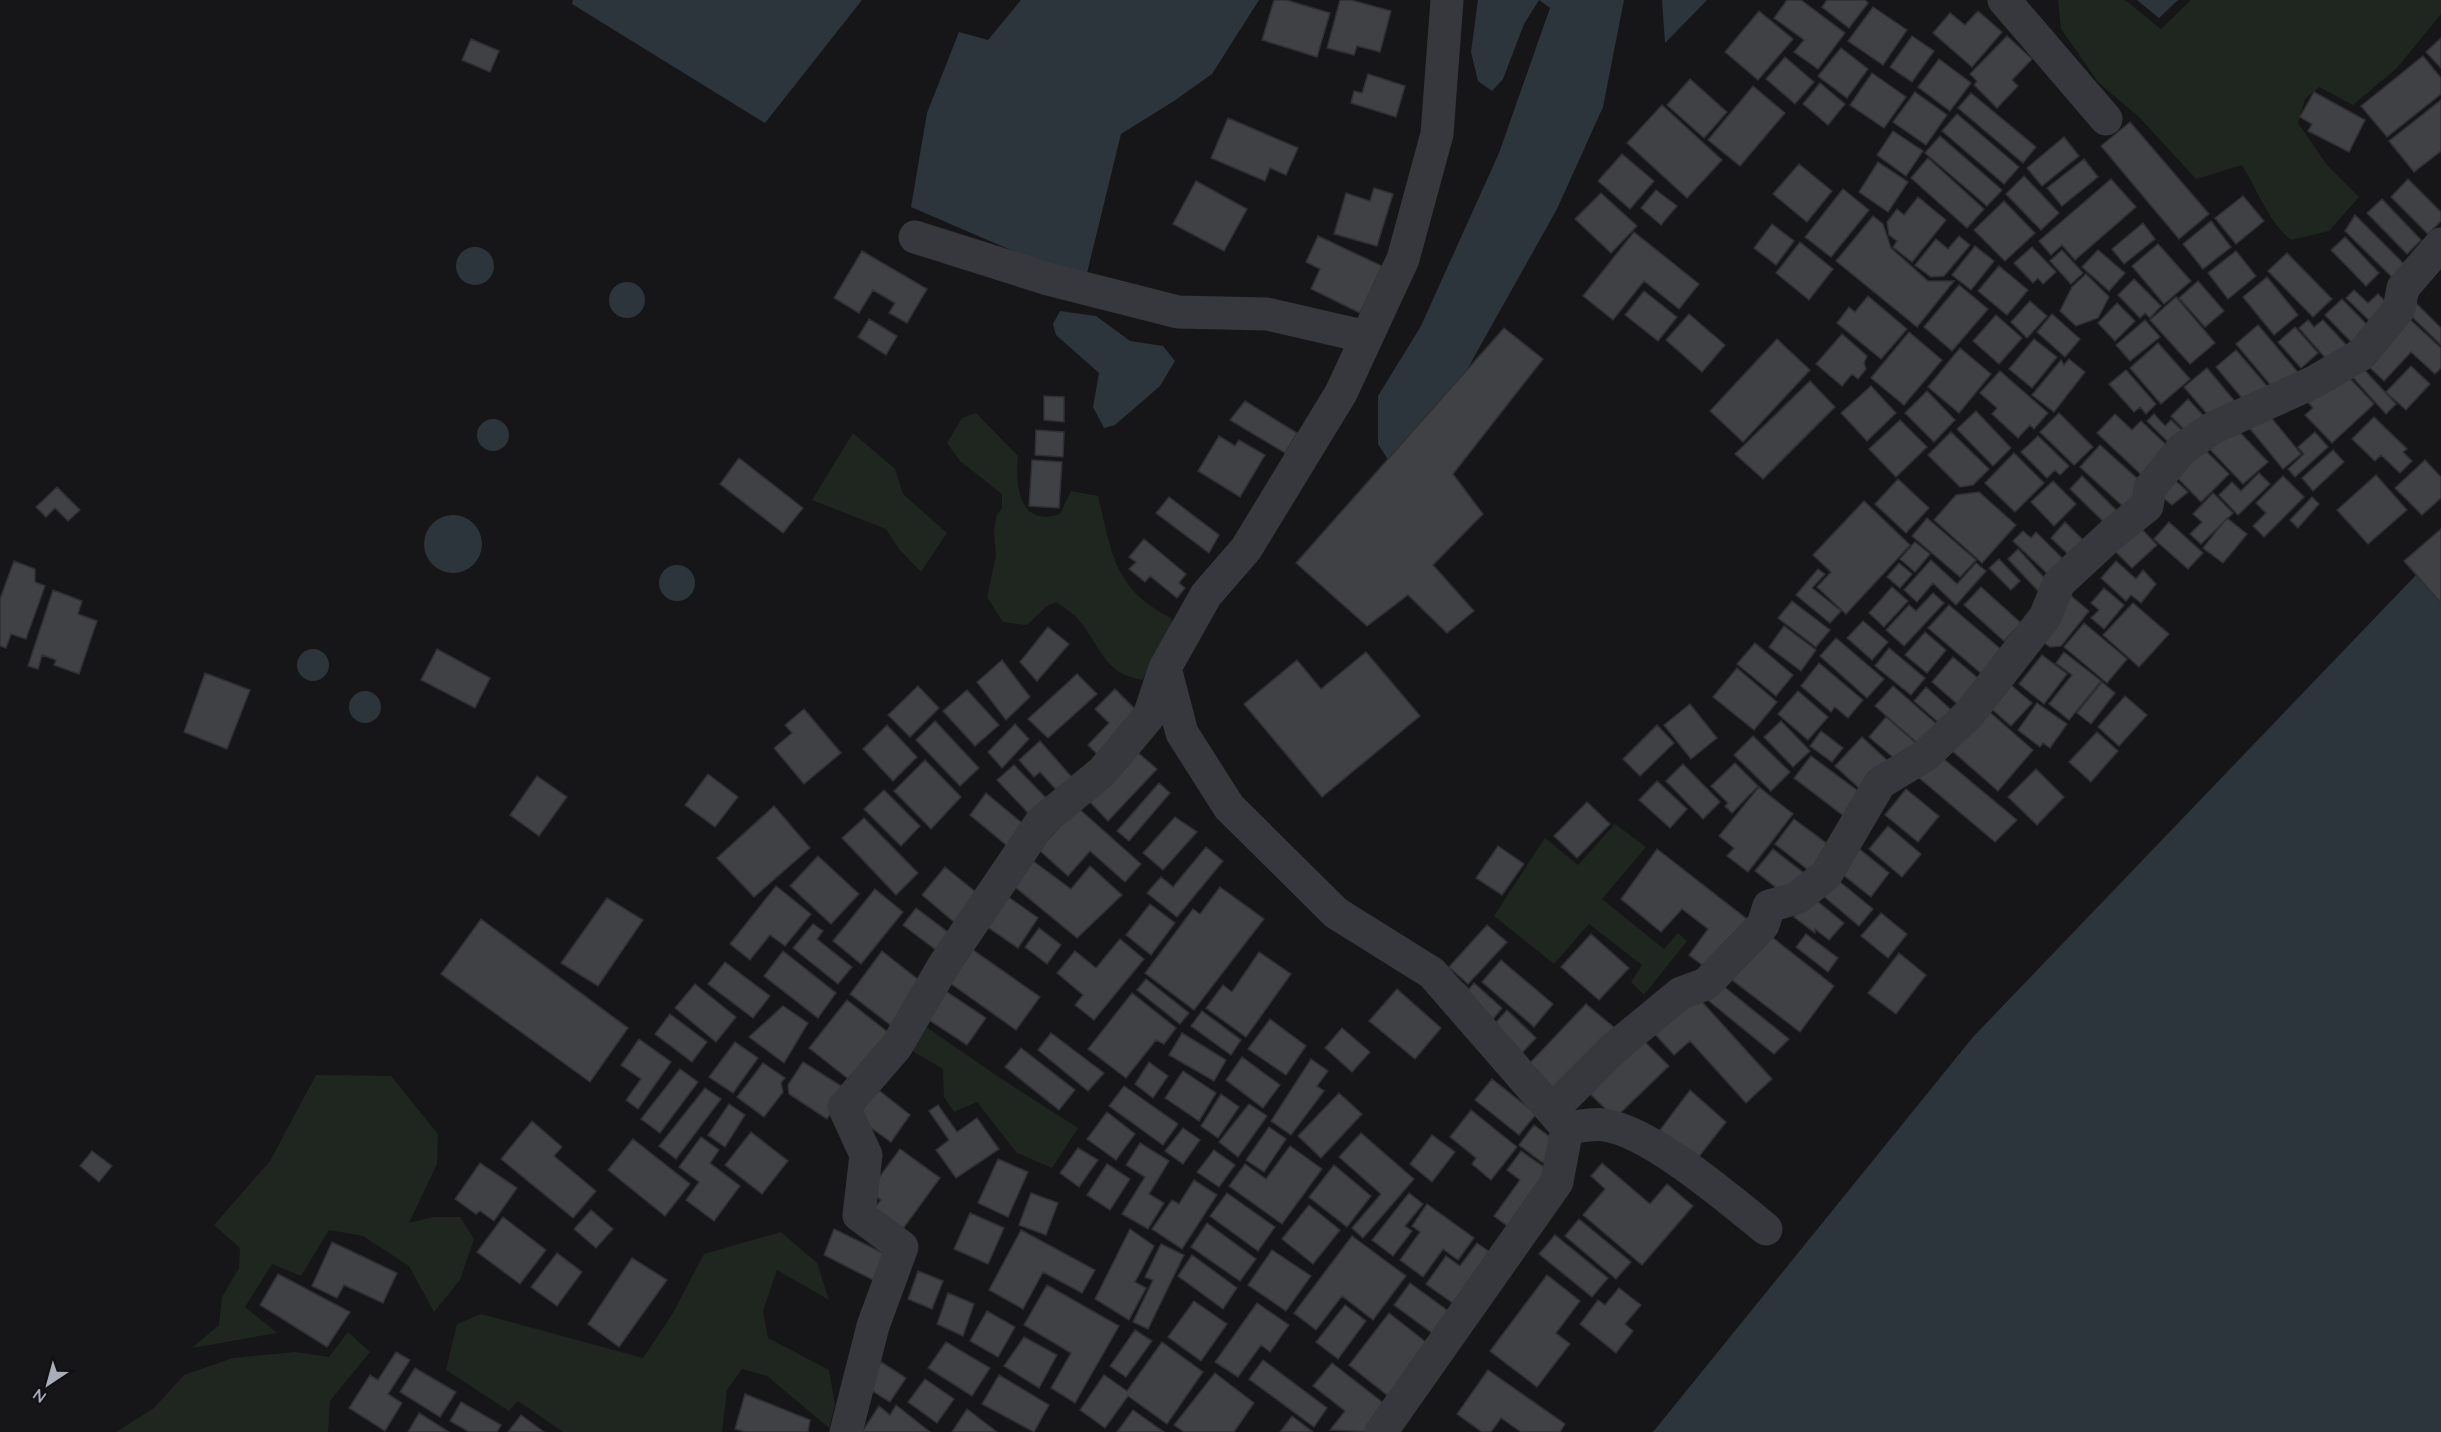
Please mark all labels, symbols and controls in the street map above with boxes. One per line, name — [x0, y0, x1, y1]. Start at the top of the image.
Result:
north arrow — [18, 1354, 78, 1414]
text: N — [29, 1385, 50, 1408]

